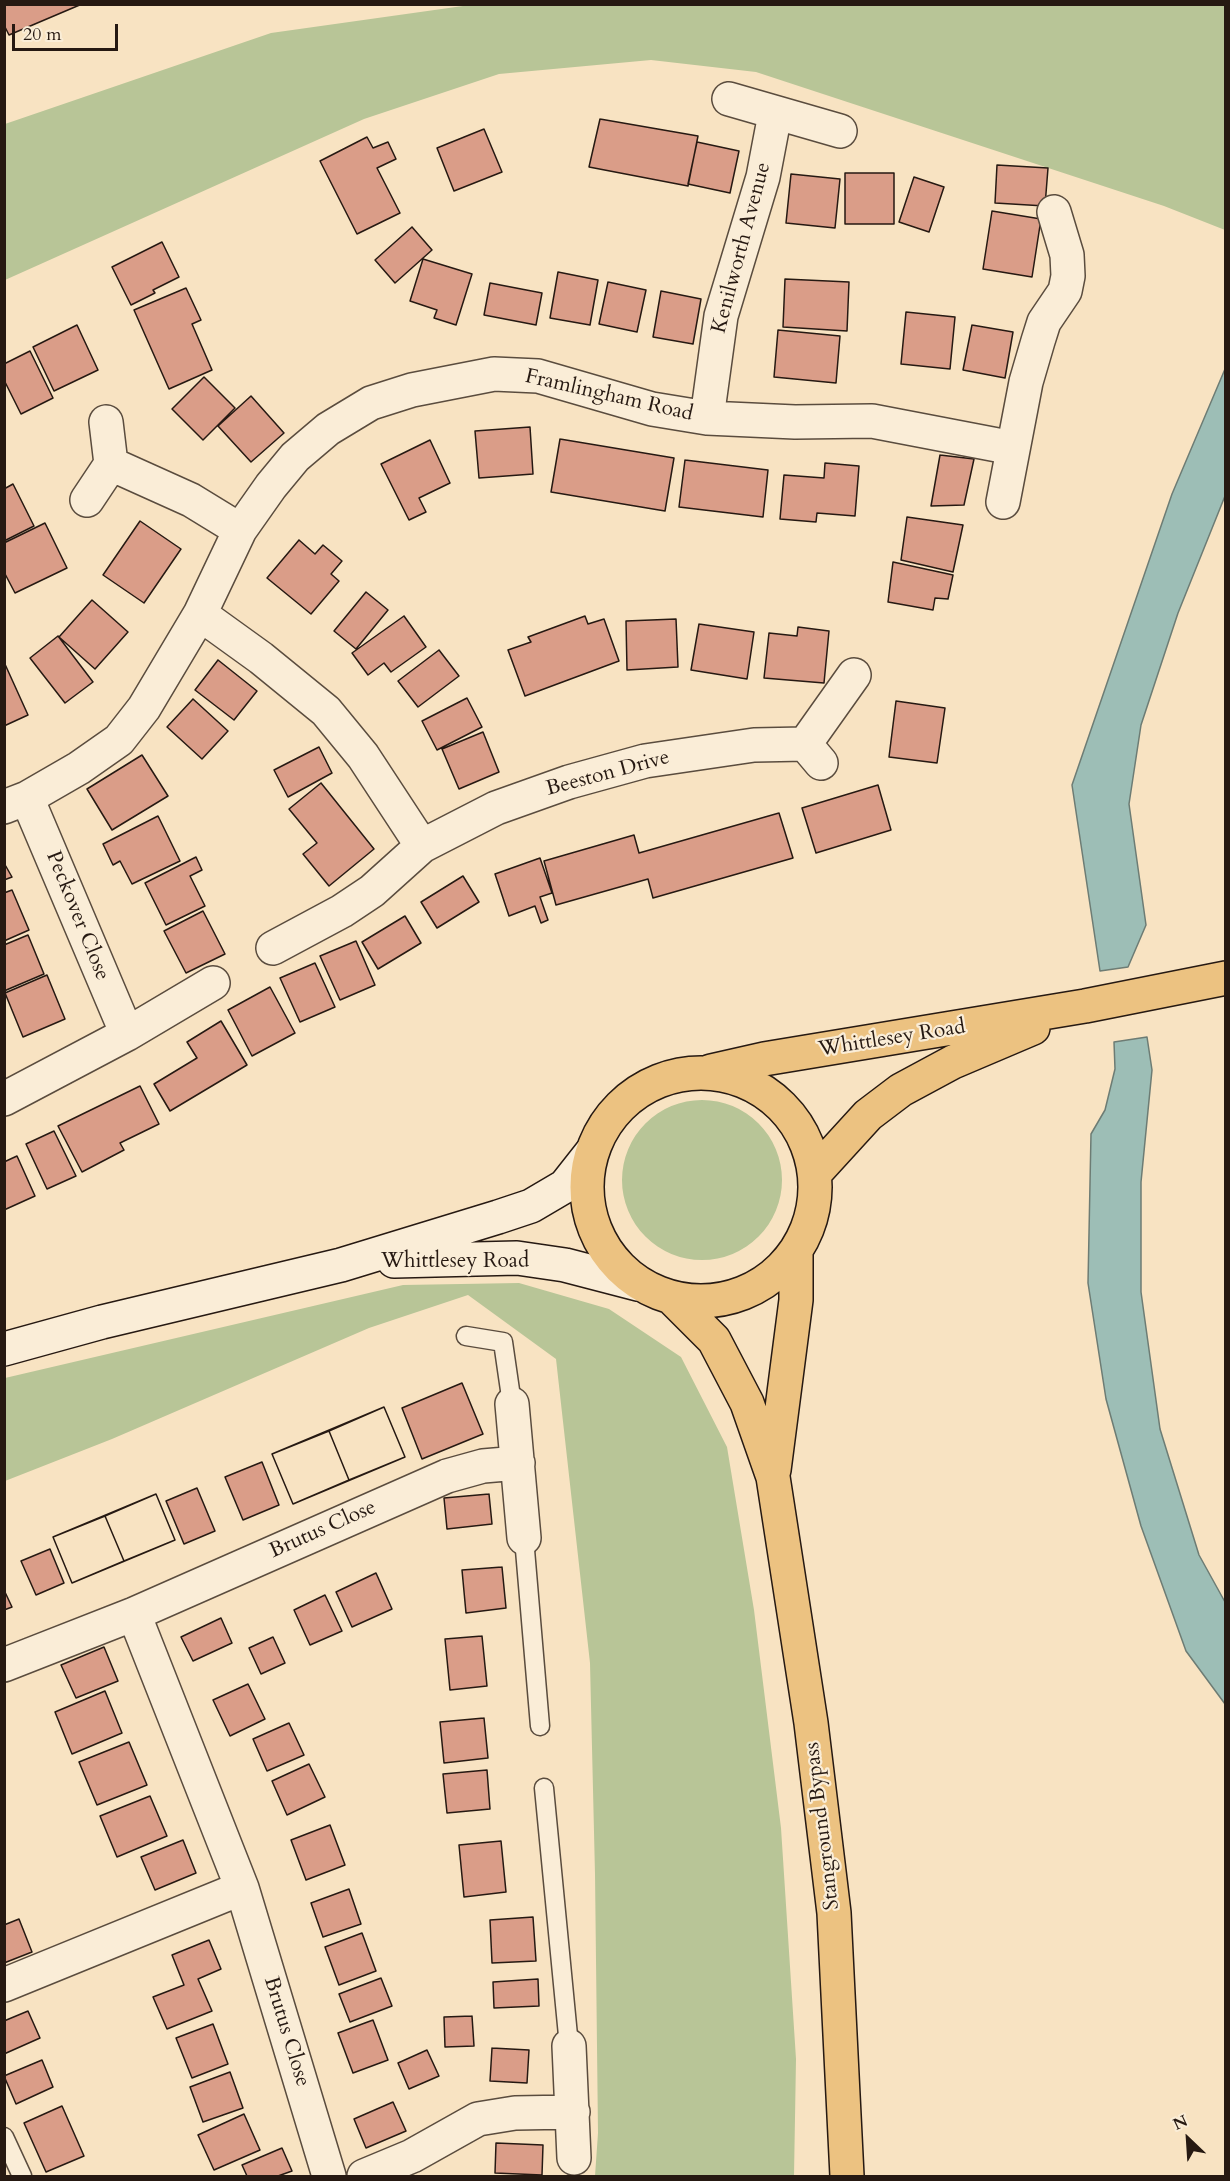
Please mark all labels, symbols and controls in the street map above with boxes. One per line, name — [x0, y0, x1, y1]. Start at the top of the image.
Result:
scale bar — [15, 12, 122, 50]
text: 20 m — [23, 22, 62, 47]
street label: Kenilworth Avenue — [707, 160, 777, 336]
street label: Framlingham Road — [523, 364, 695, 428]
street label: Beeston Drive — [544, 745, 672, 803]
street label: Peckover Close — [40, 848, 114, 984]
street label: Whittlesey Road — [817, 1015, 967, 1063]
street label: Whittlesey Road — [381, 1249, 529, 1275]
street label: Brutus Close — [266, 1495, 380, 1565]
street label: Stanground Bypass — [800, 1741, 846, 1911]
street label: Brutus Close — [257, 1974, 315, 2090]
north arrow — [1158, 2109, 1218, 2169]
text: N — [1169, 2110, 1191, 2136]

